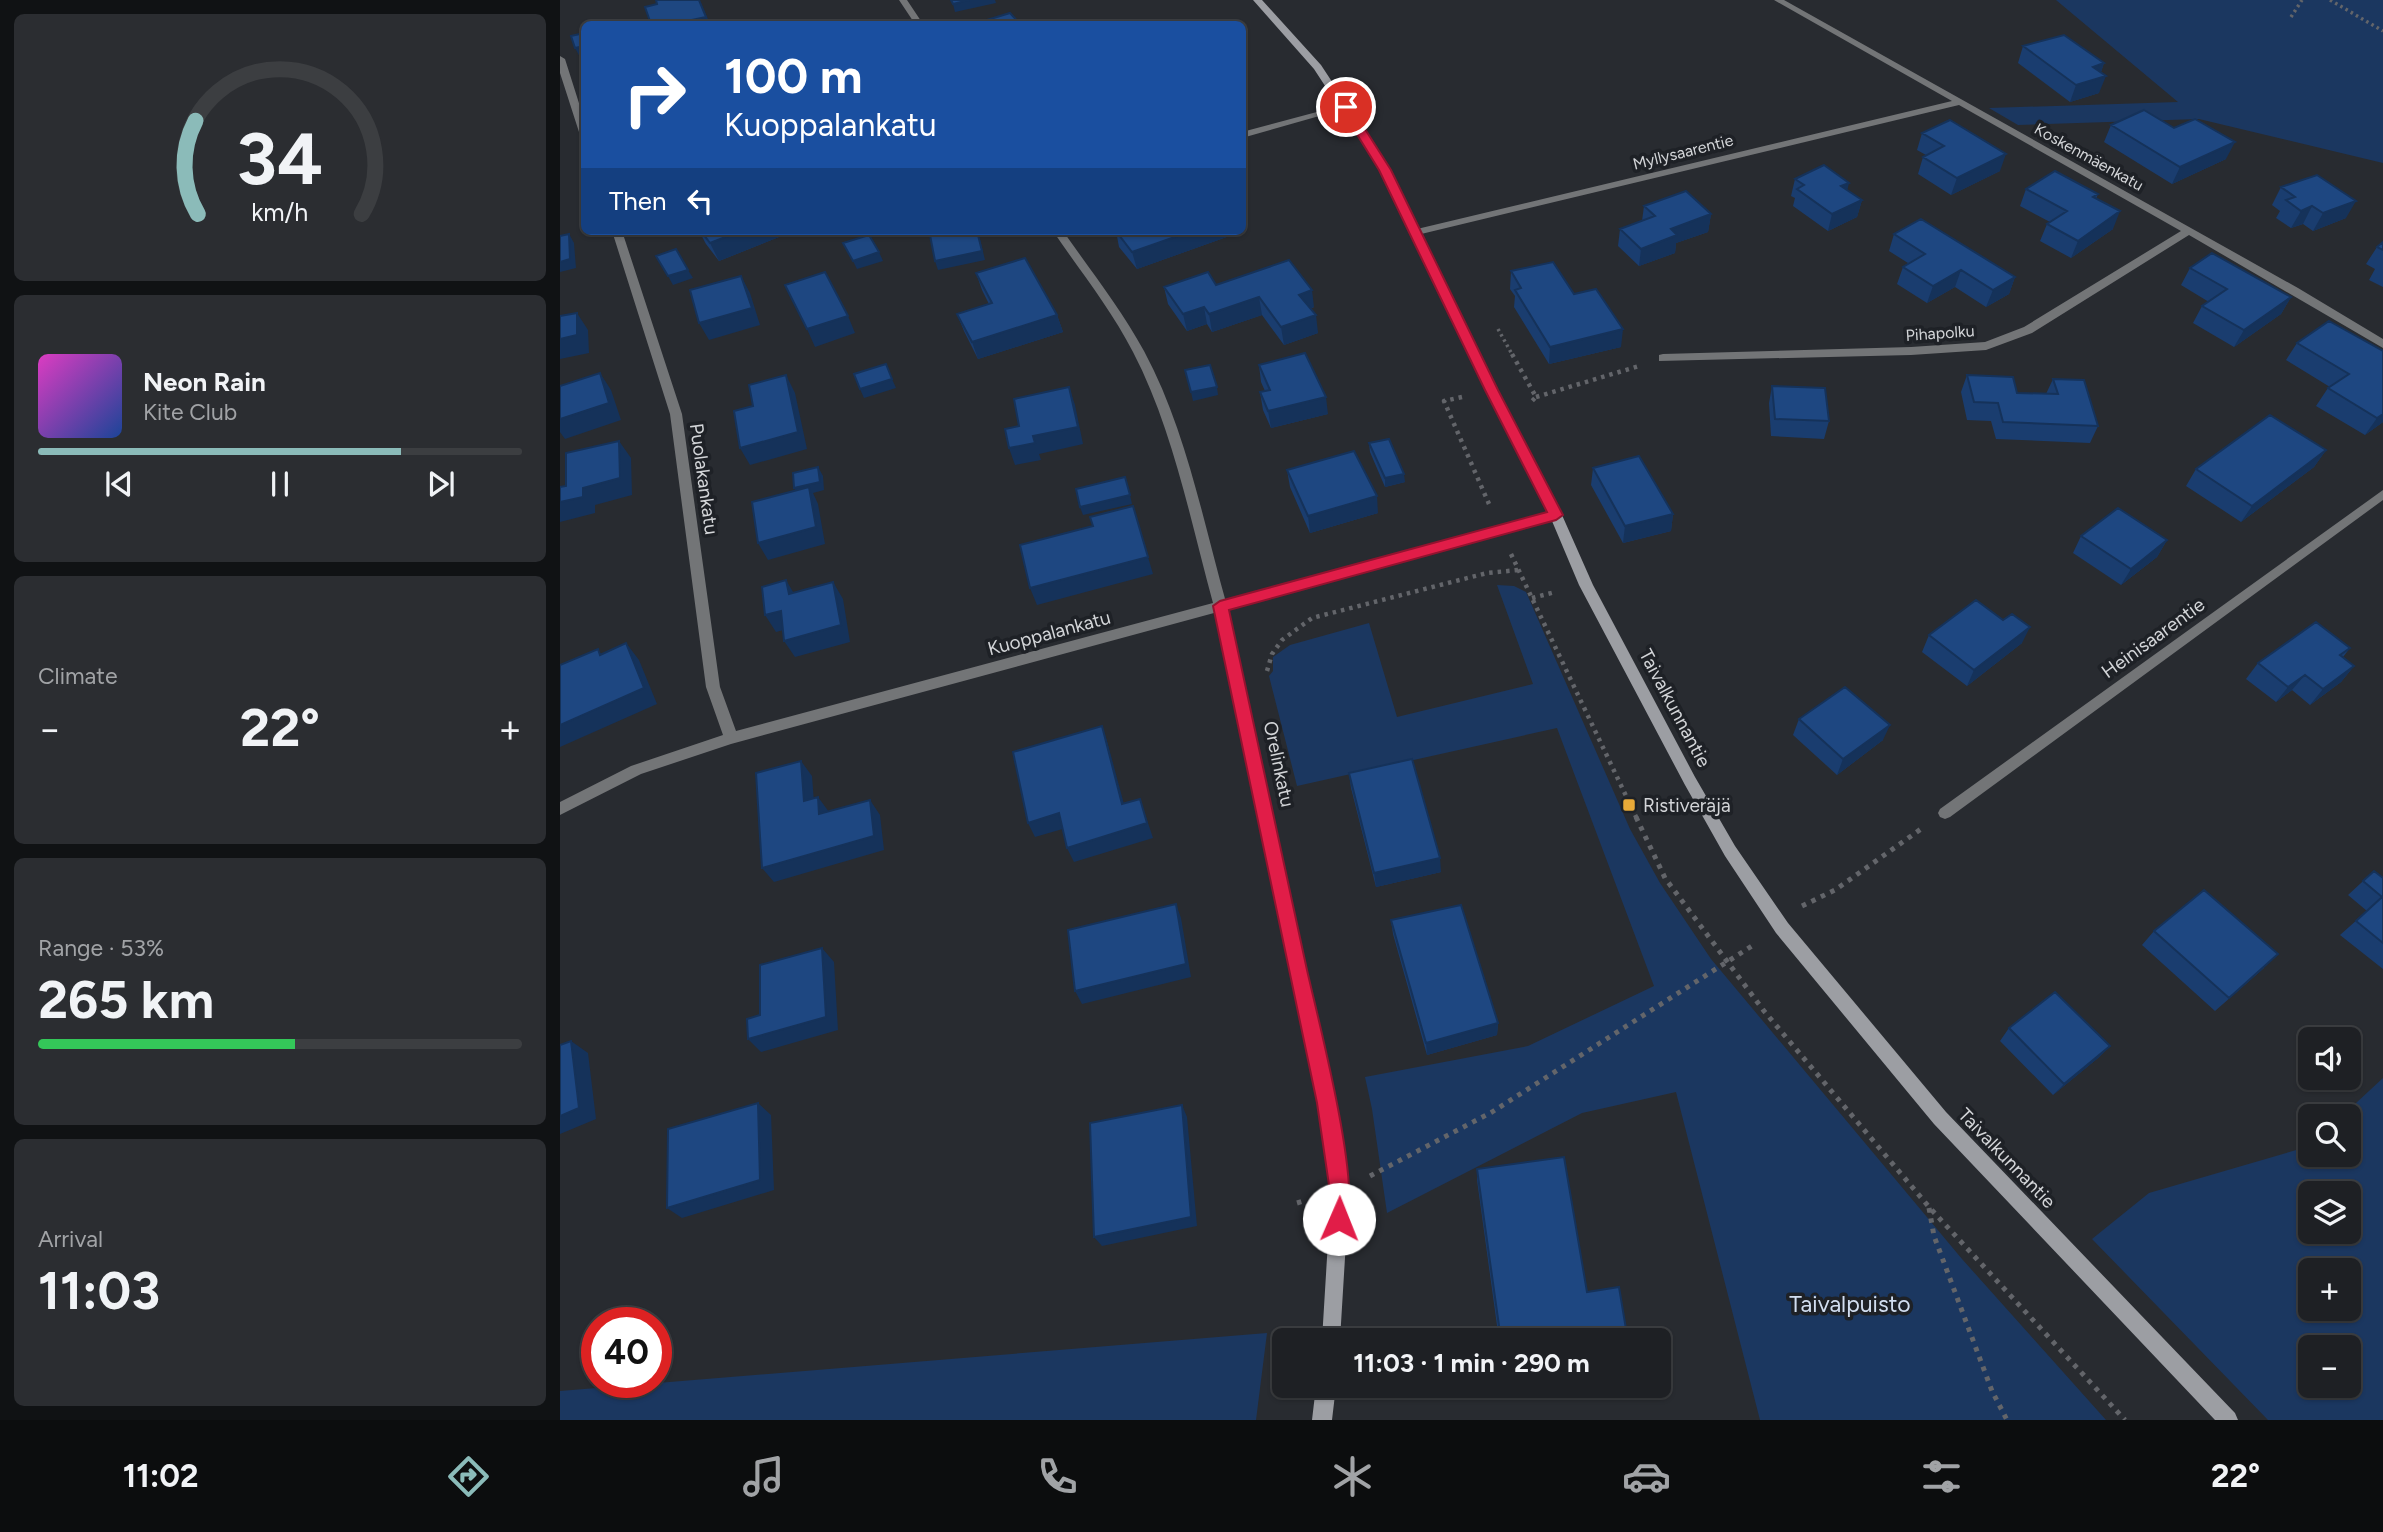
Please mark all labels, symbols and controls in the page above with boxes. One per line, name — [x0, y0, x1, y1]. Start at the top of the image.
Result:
text: 100 m — [724, 46, 863, 105]
icon: right — [609, 49, 700, 140]
pin — [1316, 77, 1376, 137]
icon: arrive — [1327, 88, 1365, 126]
text: Kuoppalankatu — [724, 106, 937, 144]
text: 34 — [237, 115, 323, 202]
street label: Koskenmäenkatu — [2031, 119, 2147, 195]
street label: Myllysaarentie — [1631, 130, 1735, 174]
icon: left — [681, 182, 719, 220]
text: Then — [609, 185, 667, 217]
text: km/h — [251, 196, 309, 226]
street label: Pihapolku — [1905, 321, 1975, 345]
text: Neon Rain — [143, 366, 266, 398]
text: Kite Club — [143, 398, 237, 426]
street label: Puolakankatu — [685, 422, 723, 536]
icon: previous — [100, 465, 138, 503]
icon: pause — [261, 465, 299, 503]
icon: next — [422, 465, 460, 503]
street label: Heinisaarentie — [2097, 593, 2209, 683]
street label: Kuoppalankatu — [985, 606, 1113, 660]
street label: Taivalkunnantie — [1634, 645, 1716, 771]
text: Climate — [38, 662, 117, 690]
text: 22° — [240, 697, 320, 759]
text: − — [38, 706, 62, 752]
text: + — [498, 706, 522, 752]
street label: Orelinkatu — [1259, 719, 1299, 809]
place label: Ristiveräjä — [1643, 794, 1731, 817]
marker: Ristiveräjä — [1621, 797, 1637, 813]
text: Range · 53% — [38, 934, 164, 962]
text: 265 km — [38, 969, 214, 1031]
map controls — [2298, 1027, 2361, 1398]
button: sound — [2298, 1027, 2361, 1090]
street label: Taivalkunnantie — [1953, 1103, 2061, 1213]
button: search — [2298, 1104, 2361, 1167]
button: layers — [2298, 1181, 2361, 1244]
position arrow — [1302, 1182, 1376, 1256]
text: Arrival — [38, 1225, 103, 1253]
button: + — [2298, 1258, 2361, 1321]
text: 11:03 — [38, 1260, 160, 1322]
park label: Taivalpuisto — [1789, 1290, 1911, 1318]
speed limit sign: 40 — [581, 1307, 672, 1398]
button: − — [2298, 1335, 2361, 1398]
text: 11:03 · 1 min · 290 m — [1353, 1347, 1590, 1379]
icon: directions — [444, 1452, 493, 1501]
icon: music — [739, 1452, 788, 1501]
icon: phone — [1033, 1452, 1082, 1501]
icon: climate — [1328, 1452, 1377, 1501]
icon: car — [1622, 1452, 1671, 1501]
icon: filters — [1917, 1452, 1966, 1501]
text: 11:02 — [123, 1457, 199, 1495]
text: 22° — [2211, 1457, 2260, 1495]

